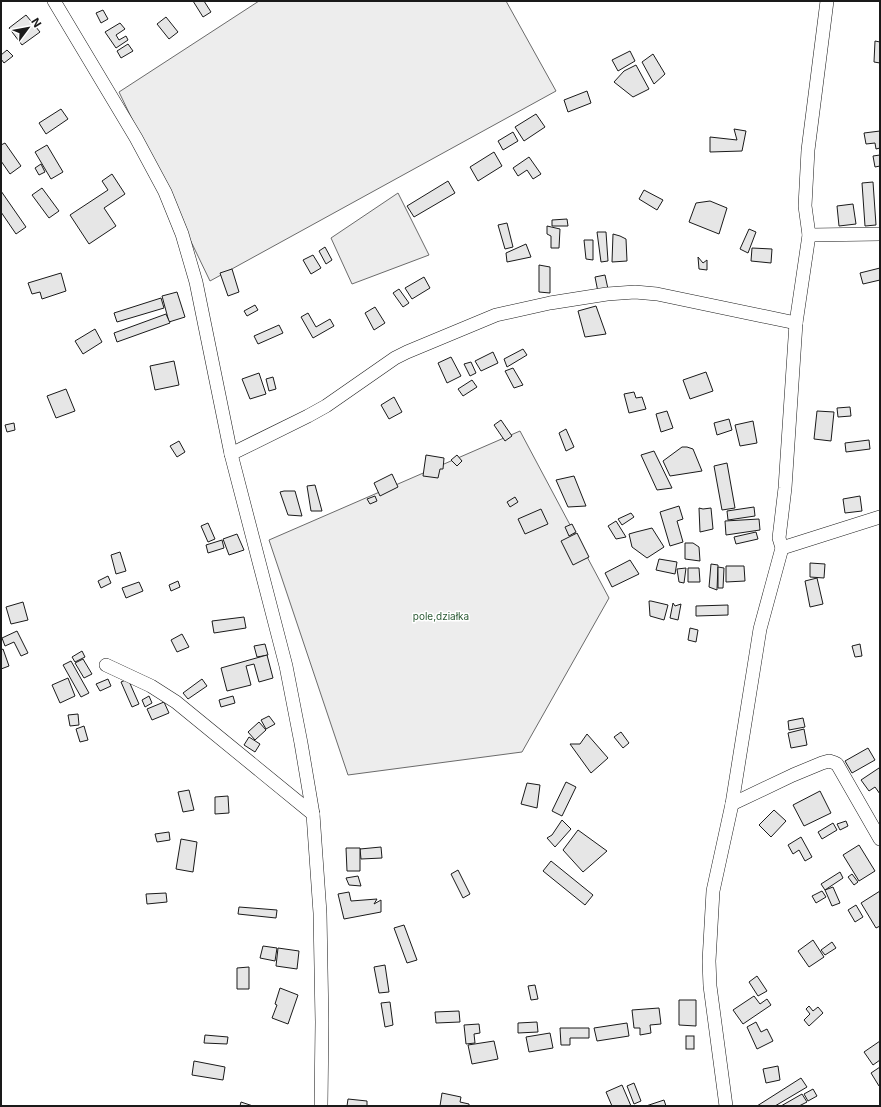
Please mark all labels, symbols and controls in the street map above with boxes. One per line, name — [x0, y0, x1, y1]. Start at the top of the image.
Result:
north arrow — [8, 8, 48, 48]
text: N — [28, 15, 45, 30]
park label: pole,działka — [413, 610, 469, 622]

